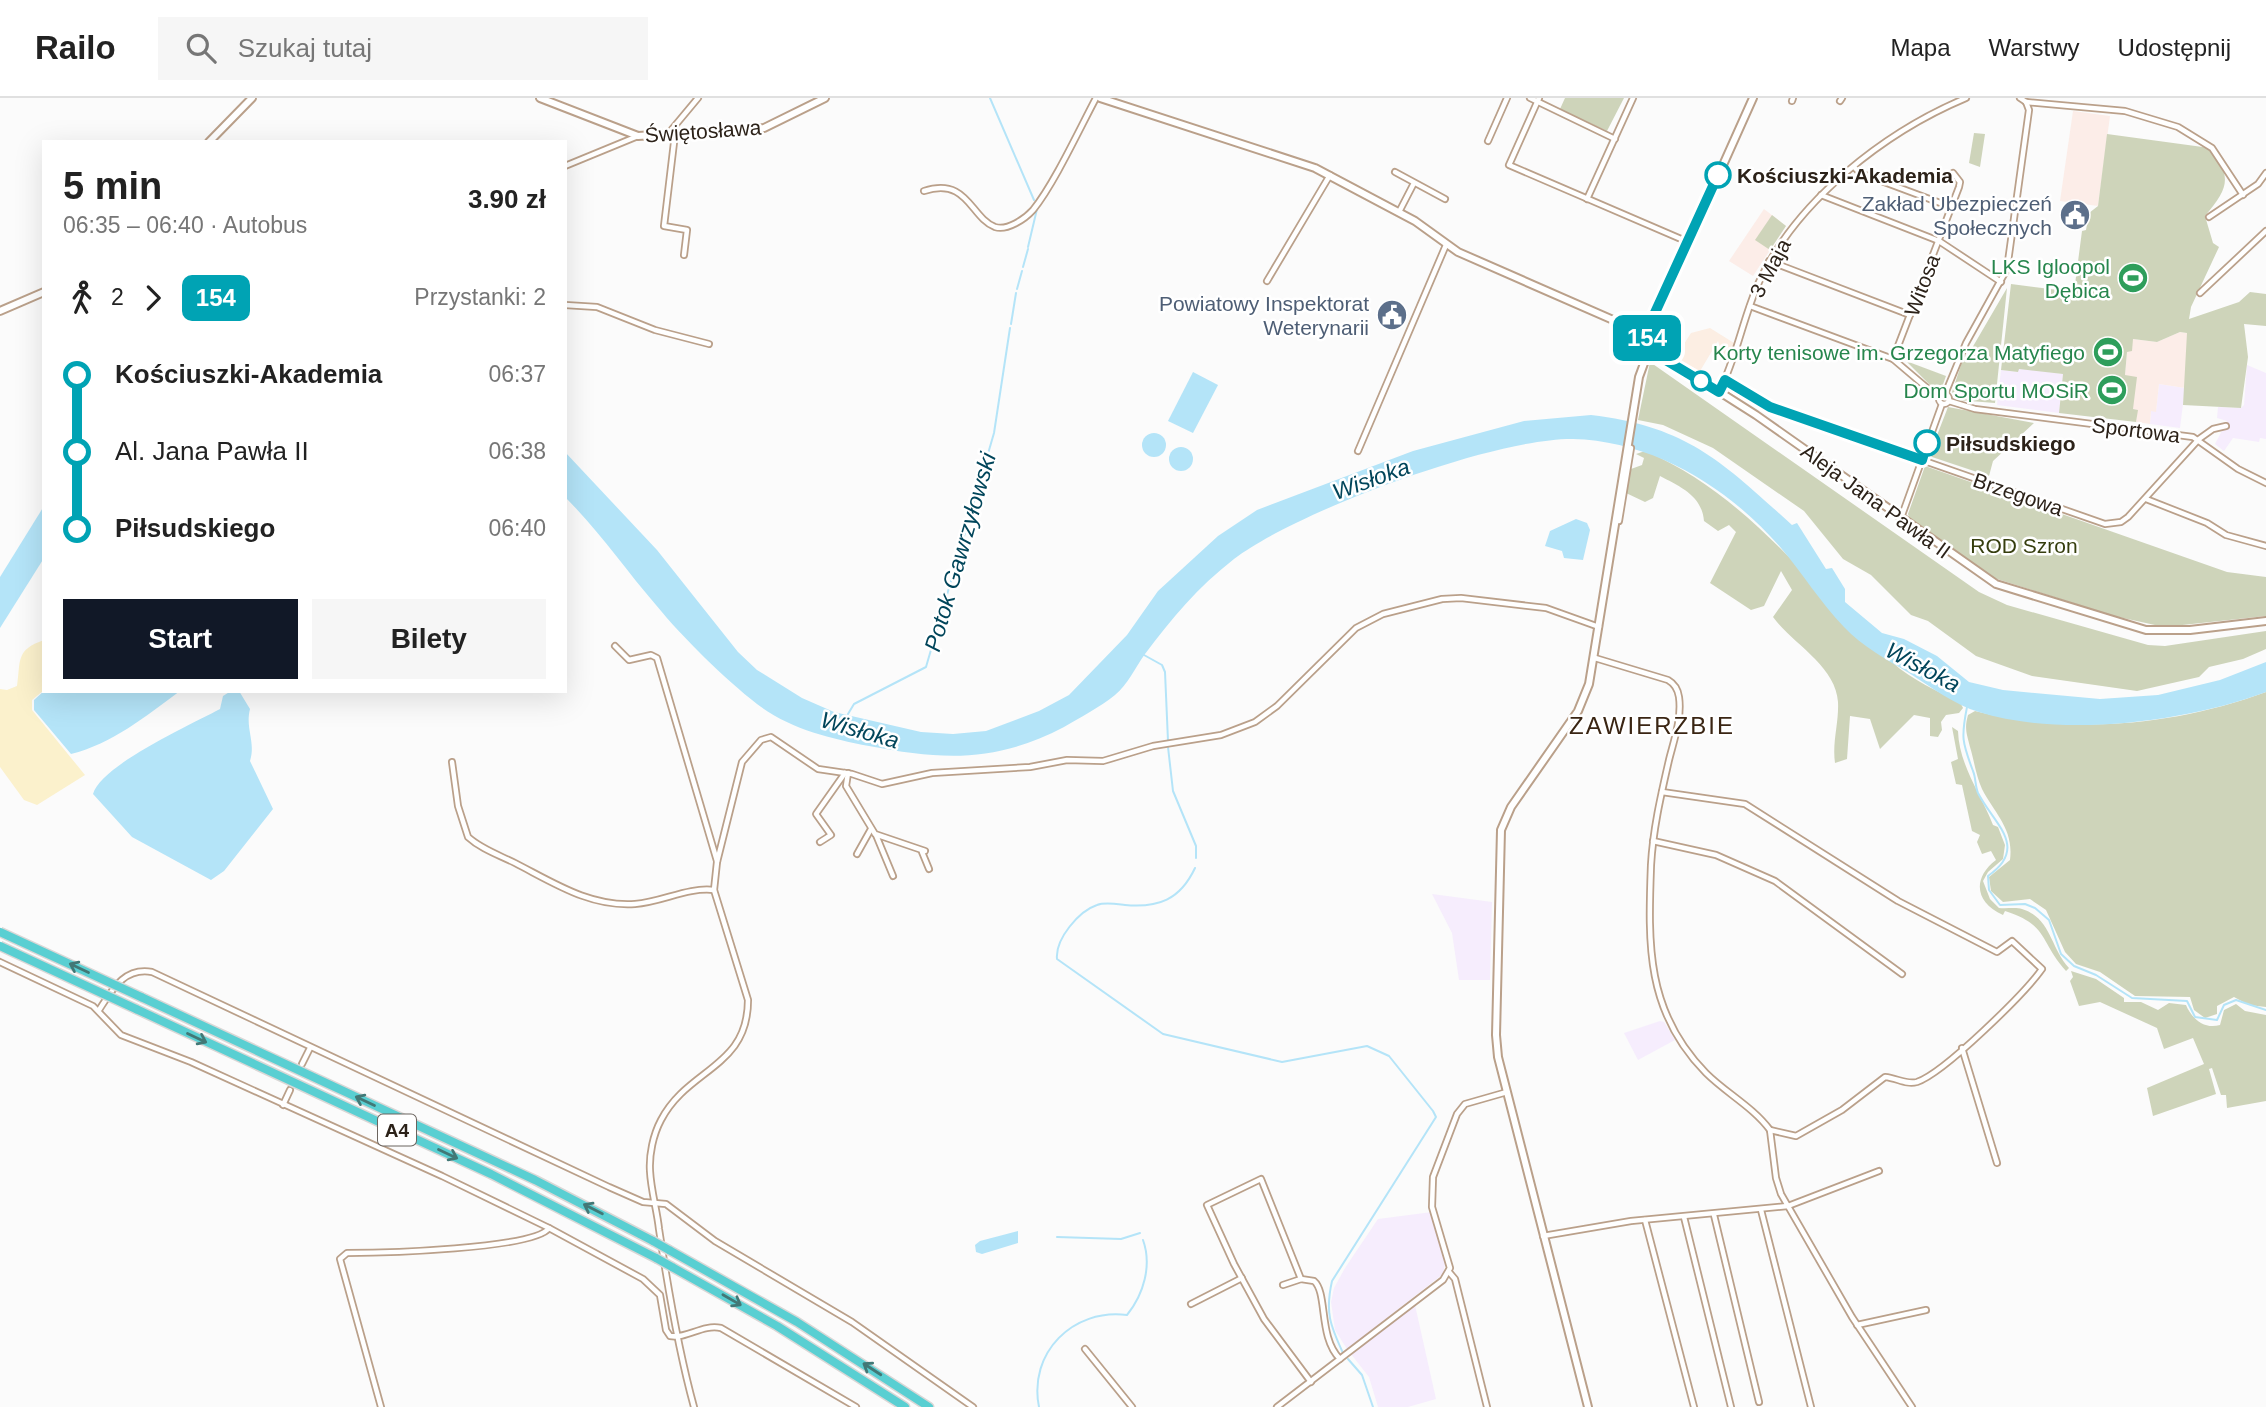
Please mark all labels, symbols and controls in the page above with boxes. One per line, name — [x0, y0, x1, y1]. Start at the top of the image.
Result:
search box — [158, 17, 648, 80]
text: Railo — [35, 29, 116, 66]
icon: search — [182, 29, 220, 67]
text: Szukaj tutaj — [238, 33, 372, 63]
text: Mapa — [1890, 34, 1950, 61]
text: Warstwy — [1988, 34, 2080, 61]
text: Udostępnij — [2118, 34, 2231, 61]
street label: Świętosława — [644, 115, 762, 147]
marker: Kościuszki-Akademia — [1705, 162, 1731, 188]
place label: Kościuszki-Akademia — [1737, 164, 1953, 187]
text: 5 min — [63, 165, 162, 207]
text: 3.90 zł — [468, 184, 546, 214]
place label: Zakład Ubezpieczeń Społecznych — [1862, 192, 2052, 239]
public building icon: Zakład Ubezpieczeń Społecznych — [2058, 198, 2092, 232]
text: 06:35 – 06:40 · Autobus — [63, 212, 307, 238]
street label: 3 Maja — [1745, 234, 1795, 301]
street label: Witosa — [1900, 251, 1944, 319]
place label: LKS Igloopol Dębica — [1991, 255, 2110, 302]
sports icon: LKS Igloopol Dębica — [2116, 261, 2150, 295]
icon: walk — [63, 279, 101, 317]
icon: forward — [134, 279, 172, 317]
text: 2 — [111, 284, 124, 310]
text: 154 — [196, 284, 236, 311]
text: Przystanki: 2 — [414, 284, 546, 310]
place label: Powiatowy Inspektorat Weterynarii — [1159, 292, 1369, 339]
public building icon: Powiatowy Inspektorat Weterynarii — [1375, 298, 1409, 332]
line badge: 154 — [1607, 315, 1687, 361]
text: 154 — [1627, 324, 1667, 351]
sports icon: Korty tenisowe im. Grzegorza Matyfiego — [2091, 335, 2125, 369]
place label: Korty tenisowe im. Grzegorza Matyfiego — [1713, 341, 2085, 364]
text: Kościuszki-Akademia — [115, 359, 382, 389]
text: 06:37 — [488, 361, 546, 387]
unlabelled marker — [1691, 371, 1711, 391]
sports icon: Dom Sportu MOSiR — [2095, 373, 2129, 407]
place label: Dom Sportu MOSiR — [1903, 379, 2089, 402]
street label: Sportowa — [2091, 413, 2182, 447]
marker: Piłsudskiego — [1914, 430, 1940, 456]
place label: Piłsudskiego — [1946, 432, 2076, 455]
text: Al. Jana Pawła II — [115, 436, 309, 466]
text: 06:38 — [488, 438, 546, 464]
street label: Aleja Jana Pawła II — [1797, 439, 1955, 563]
water label: Potok Gawrzyłowski — [919, 449, 1001, 654]
water label: Wisłoka — [1329, 453, 1413, 505]
street label: Brzegowa — [1970, 468, 2066, 520]
text: Piłsudskiego — [115, 513, 275, 543]
text: 06:40 — [488, 515, 546, 541]
park label: ROD Szron — [1970, 534, 2078, 557]
button: Start — [63, 599, 298, 679]
button: Bilety — [312, 599, 546, 679]
water label: Wisłoka — [1881, 637, 1965, 697]
water label: Wisłoka — [818, 706, 902, 754]
district label: ZAWIERZBIE — [1569, 712, 1735, 739]
one-way arrow — [69, 961, 90, 974]
one-way arrow — [187, 1032, 208, 1045]
one-way arrow — [355, 1094, 377, 1107]
road number: A4 — [378, 1114, 416, 1146]
one-way arrow — [437, 1148, 458, 1161]
one-way arrow — [583, 1202, 604, 1216]
one-way arrow — [721, 1294, 742, 1307]
one-way arrow — [863, 1362, 882, 1377]

